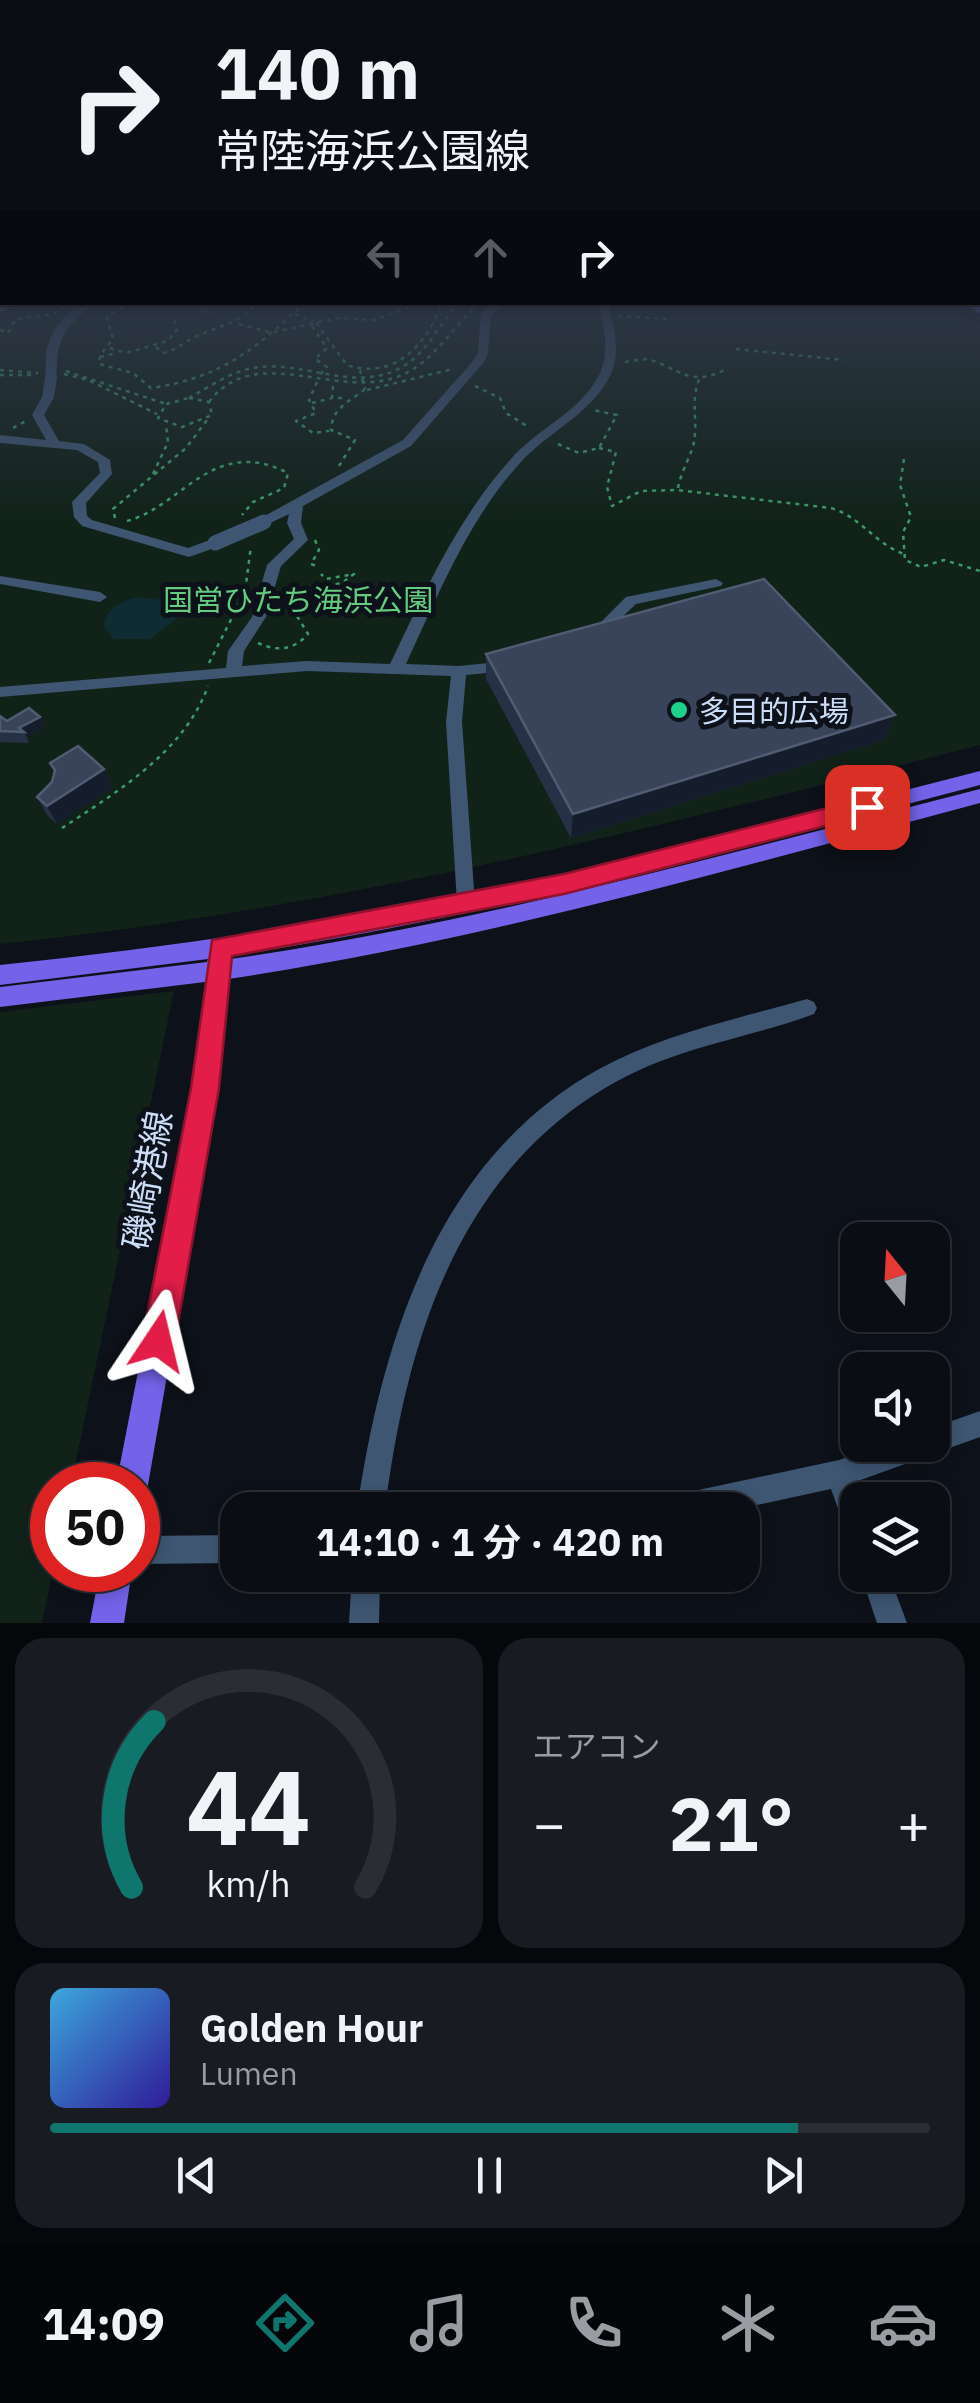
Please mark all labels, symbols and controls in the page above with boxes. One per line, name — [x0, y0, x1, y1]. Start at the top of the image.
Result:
text: 140 m — [215, 27, 420, 118]
icon: right — [50, 40, 180, 170]
text: 常陸海浜公園線 — [215, 121, 530, 179]
icon: left — [358, 230, 413, 285]
icon: ahead — [463, 230, 518, 285]
icon: right — [568, 230, 623, 285]
park label: 国営ひたち海浜公園 — [163, 580, 433, 619]
place label: 多目的広場 — [699, 691, 849, 730]
marker: 多目的広場 — [668, 699, 690, 721]
pin — [825, 765, 910, 850]
icon: arrive — [840, 780, 895, 835]
street label: 磯崎港線 — [112, 1107, 182, 1253]
north arrow — [840, 1222, 950, 1332]
map controls — [840, 1222, 950, 1592]
position arrow — [106, 1289, 210, 1393]
button: sound — [840, 1352, 950, 1462]
speed limit sign: 50 — [30, 1462, 160, 1592]
button: layers — [840, 1482, 950, 1592]
text: 14:10 · 1 分 · 420 m — [316, 1517, 664, 1566]
text: エアコン — [533, 1725, 661, 1767]
text: 44 — [186, 1738, 311, 1874]
text: 21° — [669, 1774, 794, 1872]
text: − — [533, 1788, 566, 1859]
text: + — [897, 1788, 930, 1859]
text: km/h — [207, 1860, 291, 1907]
text: Golden Hour — [200, 2003, 423, 2052]
text: Lumen — [200, 2052, 298, 2094]
icon: previous — [169, 2148, 224, 2203]
icon: pause — [462, 2148, 517, 2203]
icon: next — [756, 2148, 811, 2203]
icon: directions — [250, 2288, 320, 2358]
icon: music — [404, 2288, 474, 2358]
icon: phone — [559, 2288, 629, 2358]
icon: climate — [713, 2288, 783, 2358]
icon: car — [868, 2288, 938, 2358]
text: 14:09 — [42, 2294, 165, 2352]

